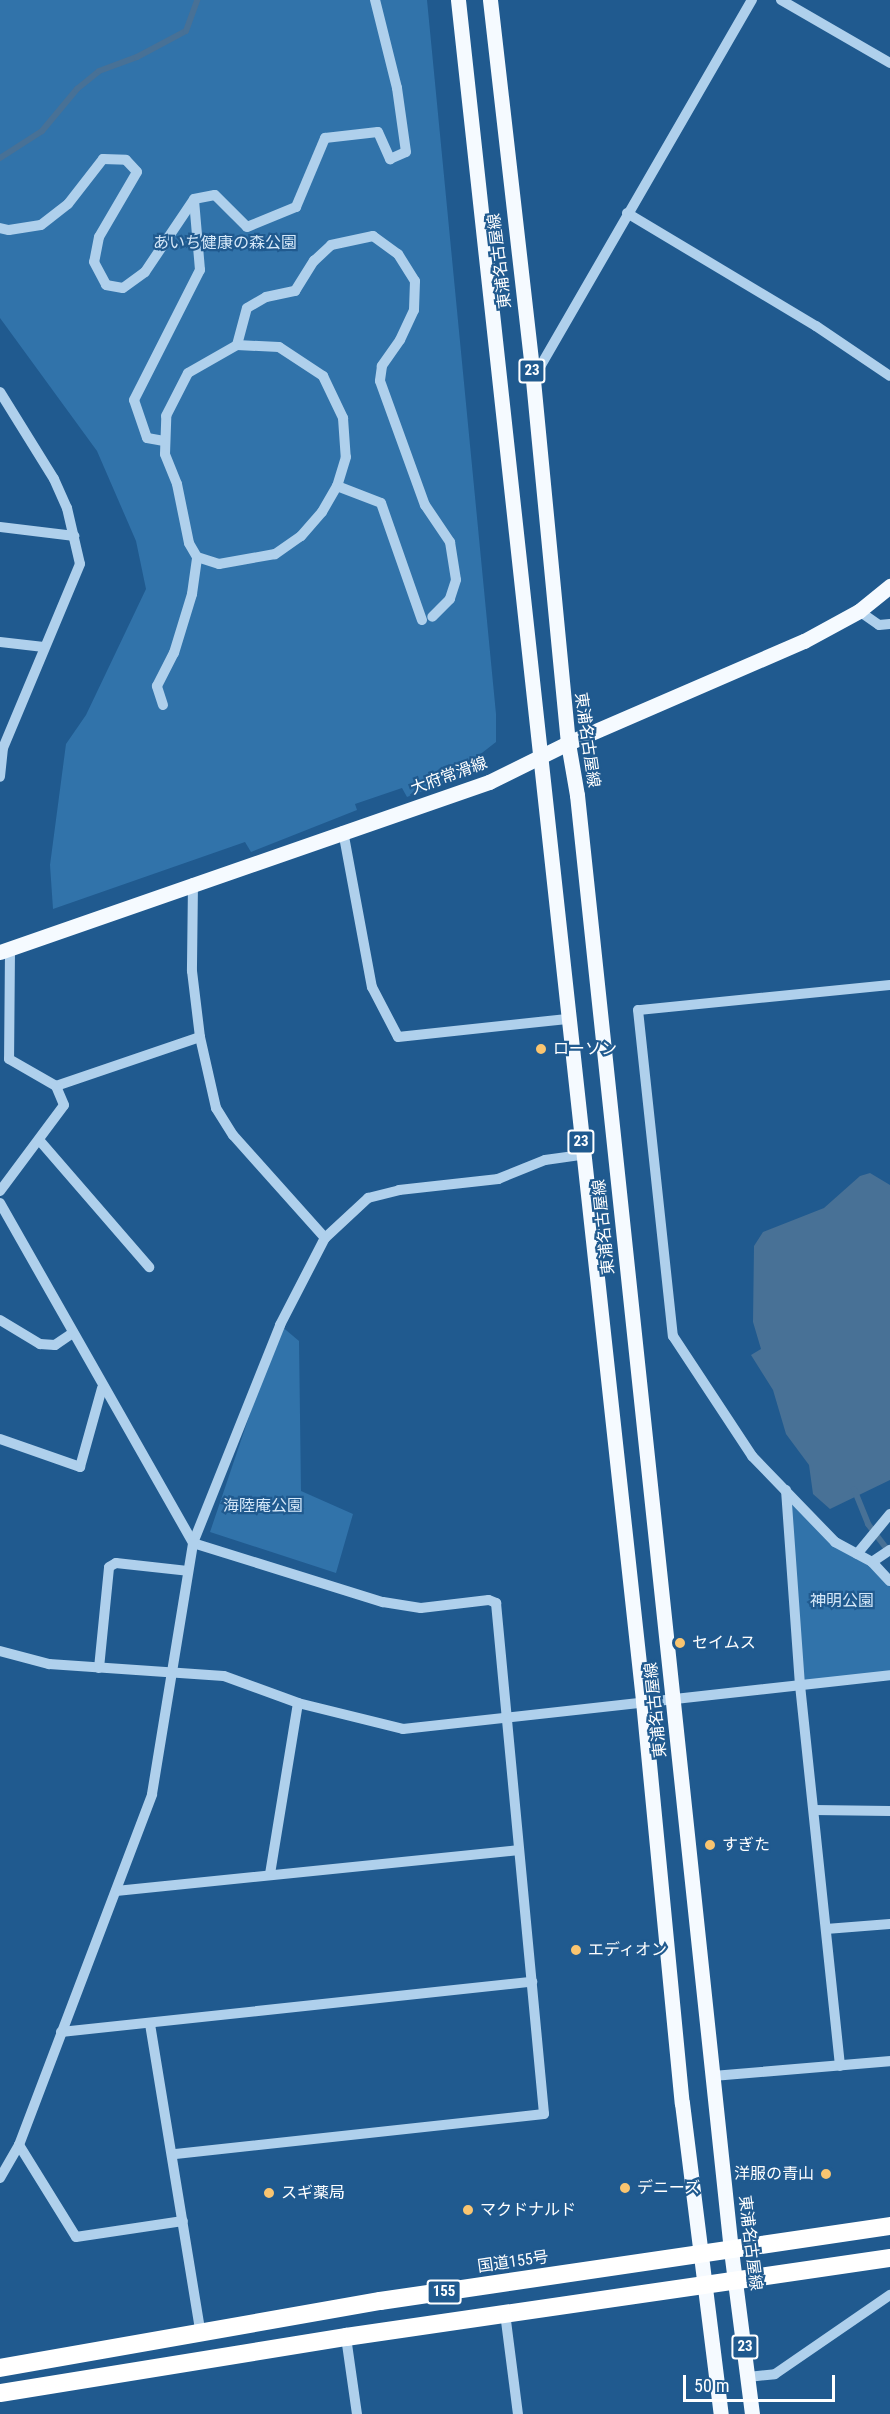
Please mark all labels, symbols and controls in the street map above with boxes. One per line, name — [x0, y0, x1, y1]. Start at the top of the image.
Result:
street label: 東浦名古屋線 — [485, 212, 515, 310]
park label: あいち健康の森公園 — [153, 233, 297, 253]
road number: 23 — [517, 359, 547, 383]
street label: 東浦名古屋線 — [571, 691, 603, 789]
street label: 大府常滑線 — [408, 753, 490, 799]
place label: ローソン — [553, 1039, 617, 1059]
marker: ローソン — [534, 1042, 548, 1056]
road number: 23 — [566, 1130, 596, 1154]
street label: 東浦名古屋線 — [589, 1178, 619, 1276]
park label: 海陸庵公園 — [223, 1496, 303, 1516]
park label: 神明公園 — [810, 1591, 874, 1611]
place label: セイムス — [692, 1633, 756, 1653]
marker: セイムス — [673, 1636, 687, 1650]
street label: 東浦名古屋線 — [641, 1661, 671, 1759]
place label: すぎた — [722, 1835, 770, 1855]
marker: すぎた — [703, 1838, 717, 1852]
place label: エディオン — [588, 1940, 668, 1960]
marker: エディオン — [569, 1943, 583, 1957]
place label: 洋服の青山 — [734, 2164, 814, 2184]
marker: 洋服の青山 — [819, 2167, 833, 2181]
place label: デニーズ — [637, 2178, 701, 2198]
marker: デニーズ — [618, 2181, 632, 2195]
place label: スギ薬局 — [281, 2183, 345, 2203]
marker: スギ薬局 — [262, 2186, 276, 2200]
street label: 東浦名古屋線 — [735, 2194, 765, 2292]
place label: マクドナルド — [480, 2200, 576, 2220]
marker: マクドナルド — [461, 2203, 475, 2217]
street label: 国道155号 — [476, 2248, 550, 2276]
road number: 155 — [426, 2280, 462, 2304]
road number: 23 — [730, 2335, 760, 2359]
scale bar — [686, 2363, 838, 2401]
text: 50 m — [694, 2375, 729, 2396]

